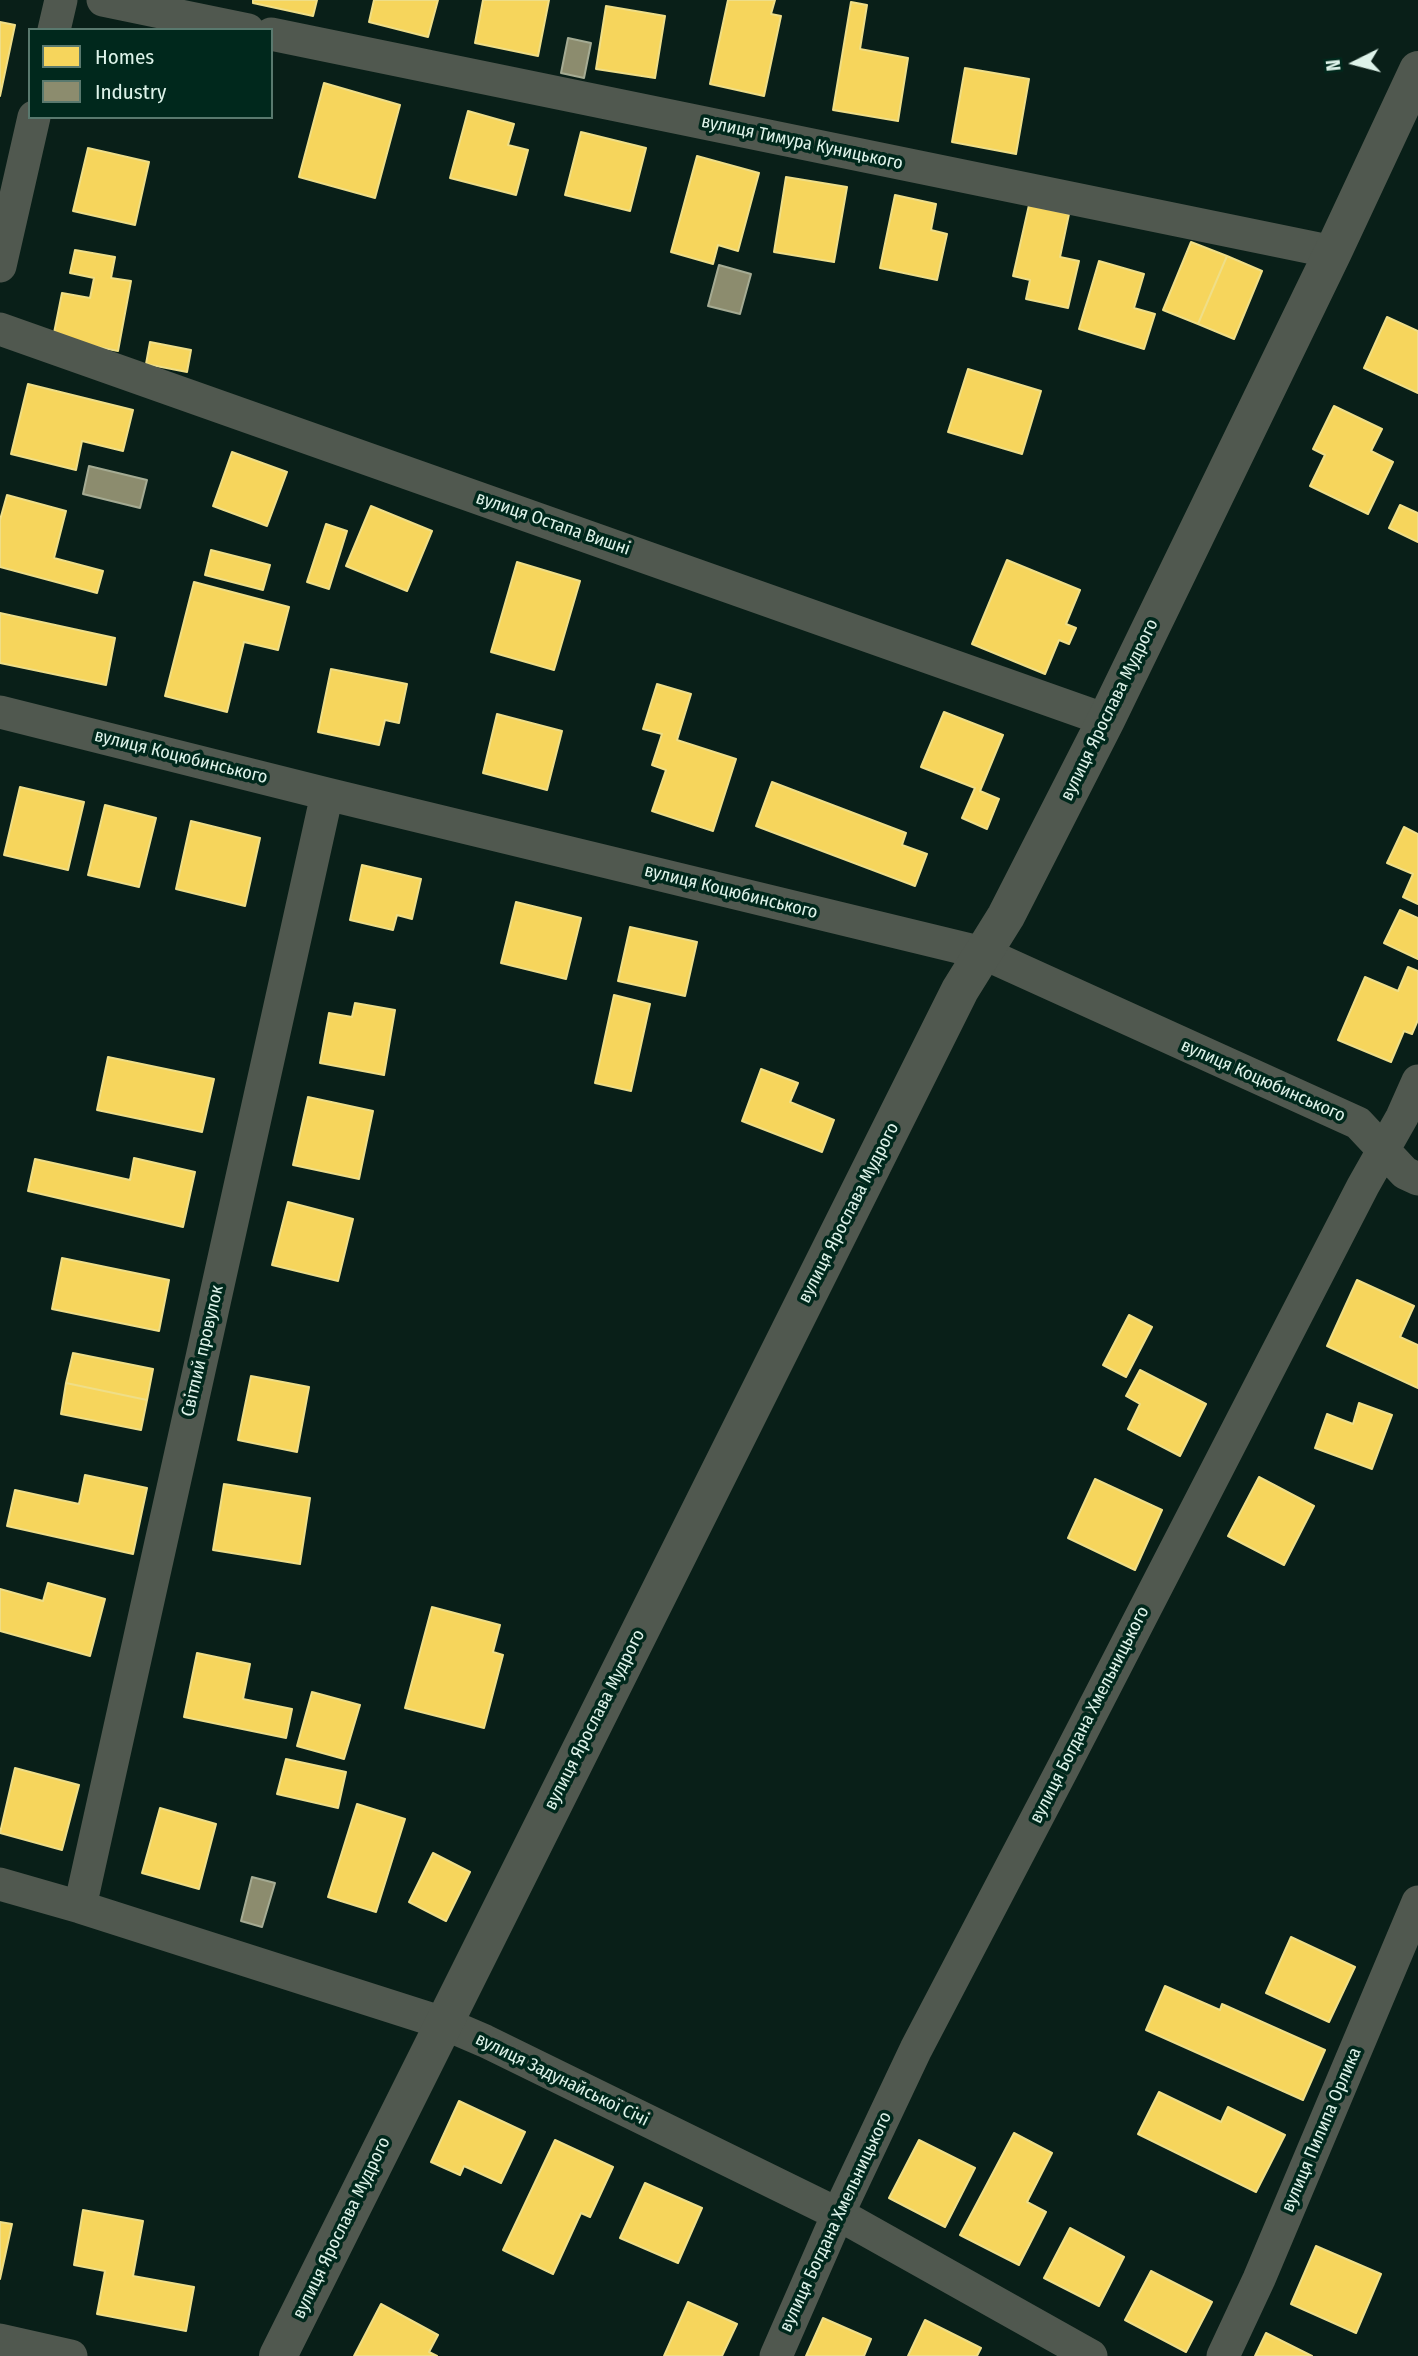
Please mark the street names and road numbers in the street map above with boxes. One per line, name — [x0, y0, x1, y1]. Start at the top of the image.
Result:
street label: вулиця Тимура Куницького — [699, 111, 905, 175]
street label: вулиця Остапа Вишні — [473, 487, 633, 561]
street label: вулиця Ярослава Мудрого — [1057, 616, 1163, 804]
street label: вулиця Коцюбинського — [92, 725, 270, 789]
street label: вулиця Коцюбинського — [642, 860, 820, 924]
street label: вулиця Коцюбинського — [1177, 1035, 1349, 1127]
street label: вулиця Ярослава Мудрого — [794, 1119, 904, 1307]
street label: Світлий провулок — [177, 1283, 229, 1419]
street label: вулиця Богдана Хмельницького — [1026, 1603, 1154, 1827]
street label: вулиця Ярослава Мудрого — [540, 1626, 650, 1814]
street label: вулиця Задунайської Січі — [472, 2029, 652, 2131]
street label: вулиця Пилипа Орлика — [1278, 2044, 1366, 2216]
street label: вулиця Богдана Хмельницького — [775, 2108, 897, 2336]
street label: вулиця Ярослава Мудрого — [289, 2134, 395, 2322]

